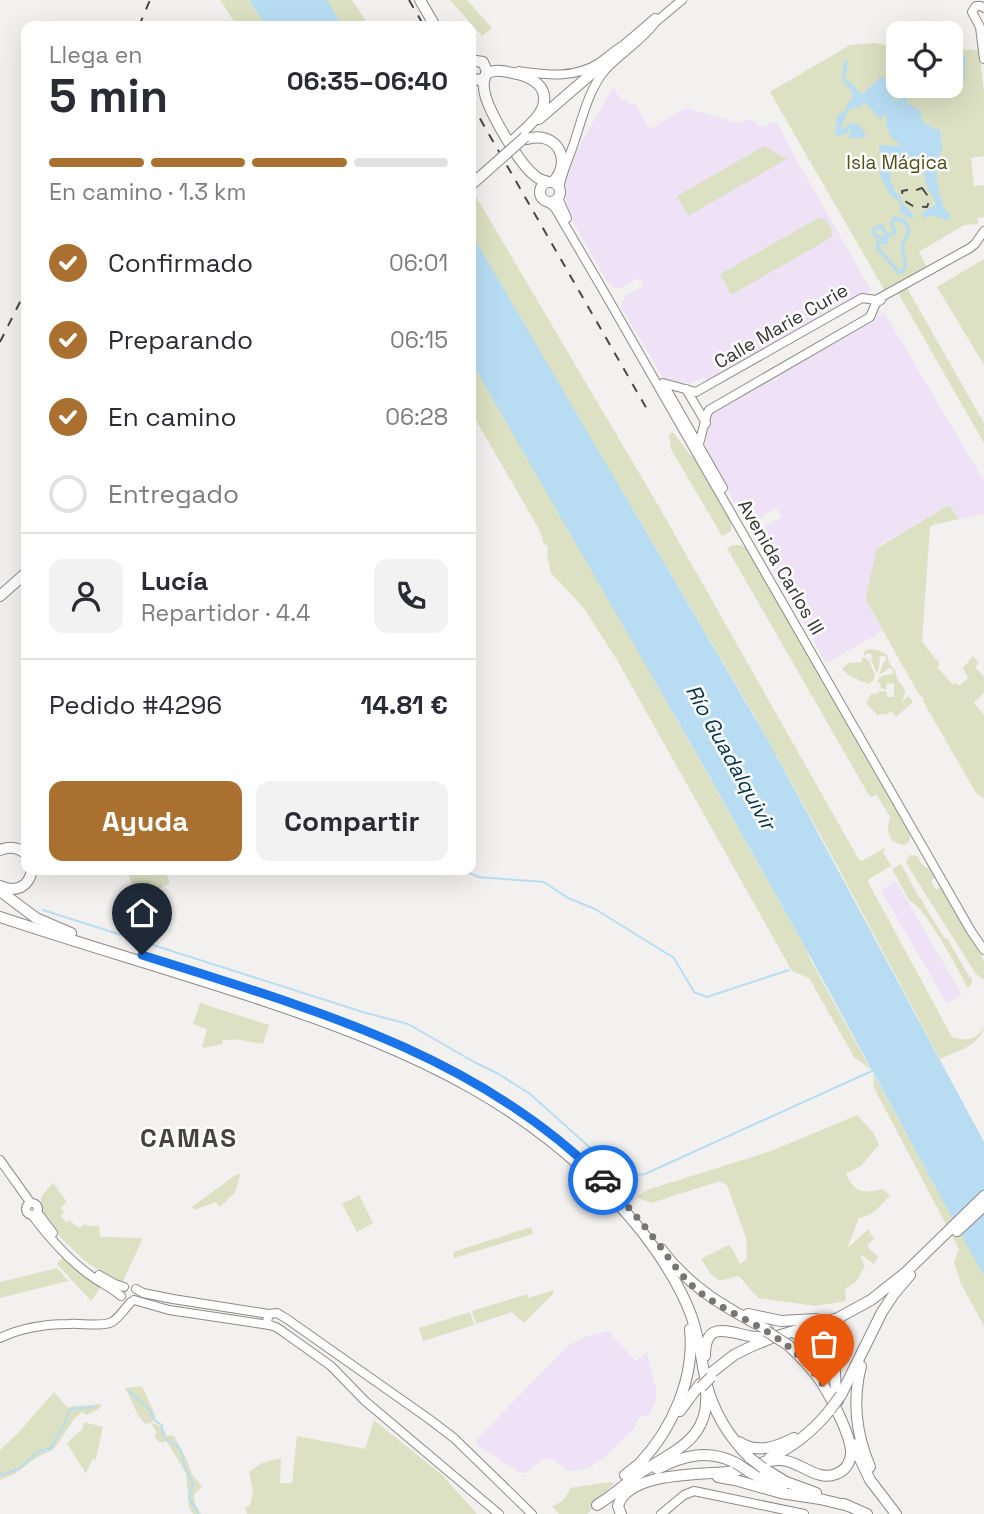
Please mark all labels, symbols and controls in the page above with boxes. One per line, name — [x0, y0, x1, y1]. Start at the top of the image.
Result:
map controls — [886, 21, 963, 98]
button: locate — [886, 21, 963, 98]
text: Llega en — [49, 40, 142, 70]
text: 06:35–06:40 — [287, 64, 448, 98]
text: 5 min — [49, 67, 168, 125]
park label: Isla Mágica — [846, 150, 948, 175]
text: En camino · 1.3 km — [49, 177, 246, 207]
icon: check — [49, 244, 87, 282]
text: Confirmado — [108, 246, 253, 280]
text: 06:01 — [389, 248, 448, 278]
street label: Calle Marie Curie — [709, 277, 853, 375]
icon: check — [49, 321, 87, 359]
text: Preparando — [108, 323, 253, 357]
text: 06:15 — [390, 325, 448, 355]
icon: check — [49, 398, 87, 436]
text: En camino — [108, 400, 237, 434]
text: 06:28 — [385, 402, 448, 432]
text: Entregado — [108, 477, 239, 511]
street label: Avenida Carlos III — [732, 495, 830, 639]
button: person — [49, 559, 123, 633]
button: phone — [374, 559, 448, 633]
text: Lucía — [141, 564, 208, 598]
text: Repartidor · 4.4 — [141, 598, 310, 628]
water label: Río Guadalquivir — [680, 680, 783, 836]
text: Pedido #4296 — [49, 688, 222, 722]
text: 14.81 € — [360, 688, 448, 722]
button: Ayuda — [49, 781, 242, 861]
button: Compartir — [256, 781, 448, 861]
pin — [112, 883, 172, 955]
icon: home — [123, 894, 161, 932]
district label: CAMAS — [140, 1121, 238, 1155]
courier — [568, 1145, 638, 1215]
icon: car — [584, 1161, 622, 1199]
pin — [794, 1314, 854, 1386]
icon: bag — [805, 1325, 843, 1363]

